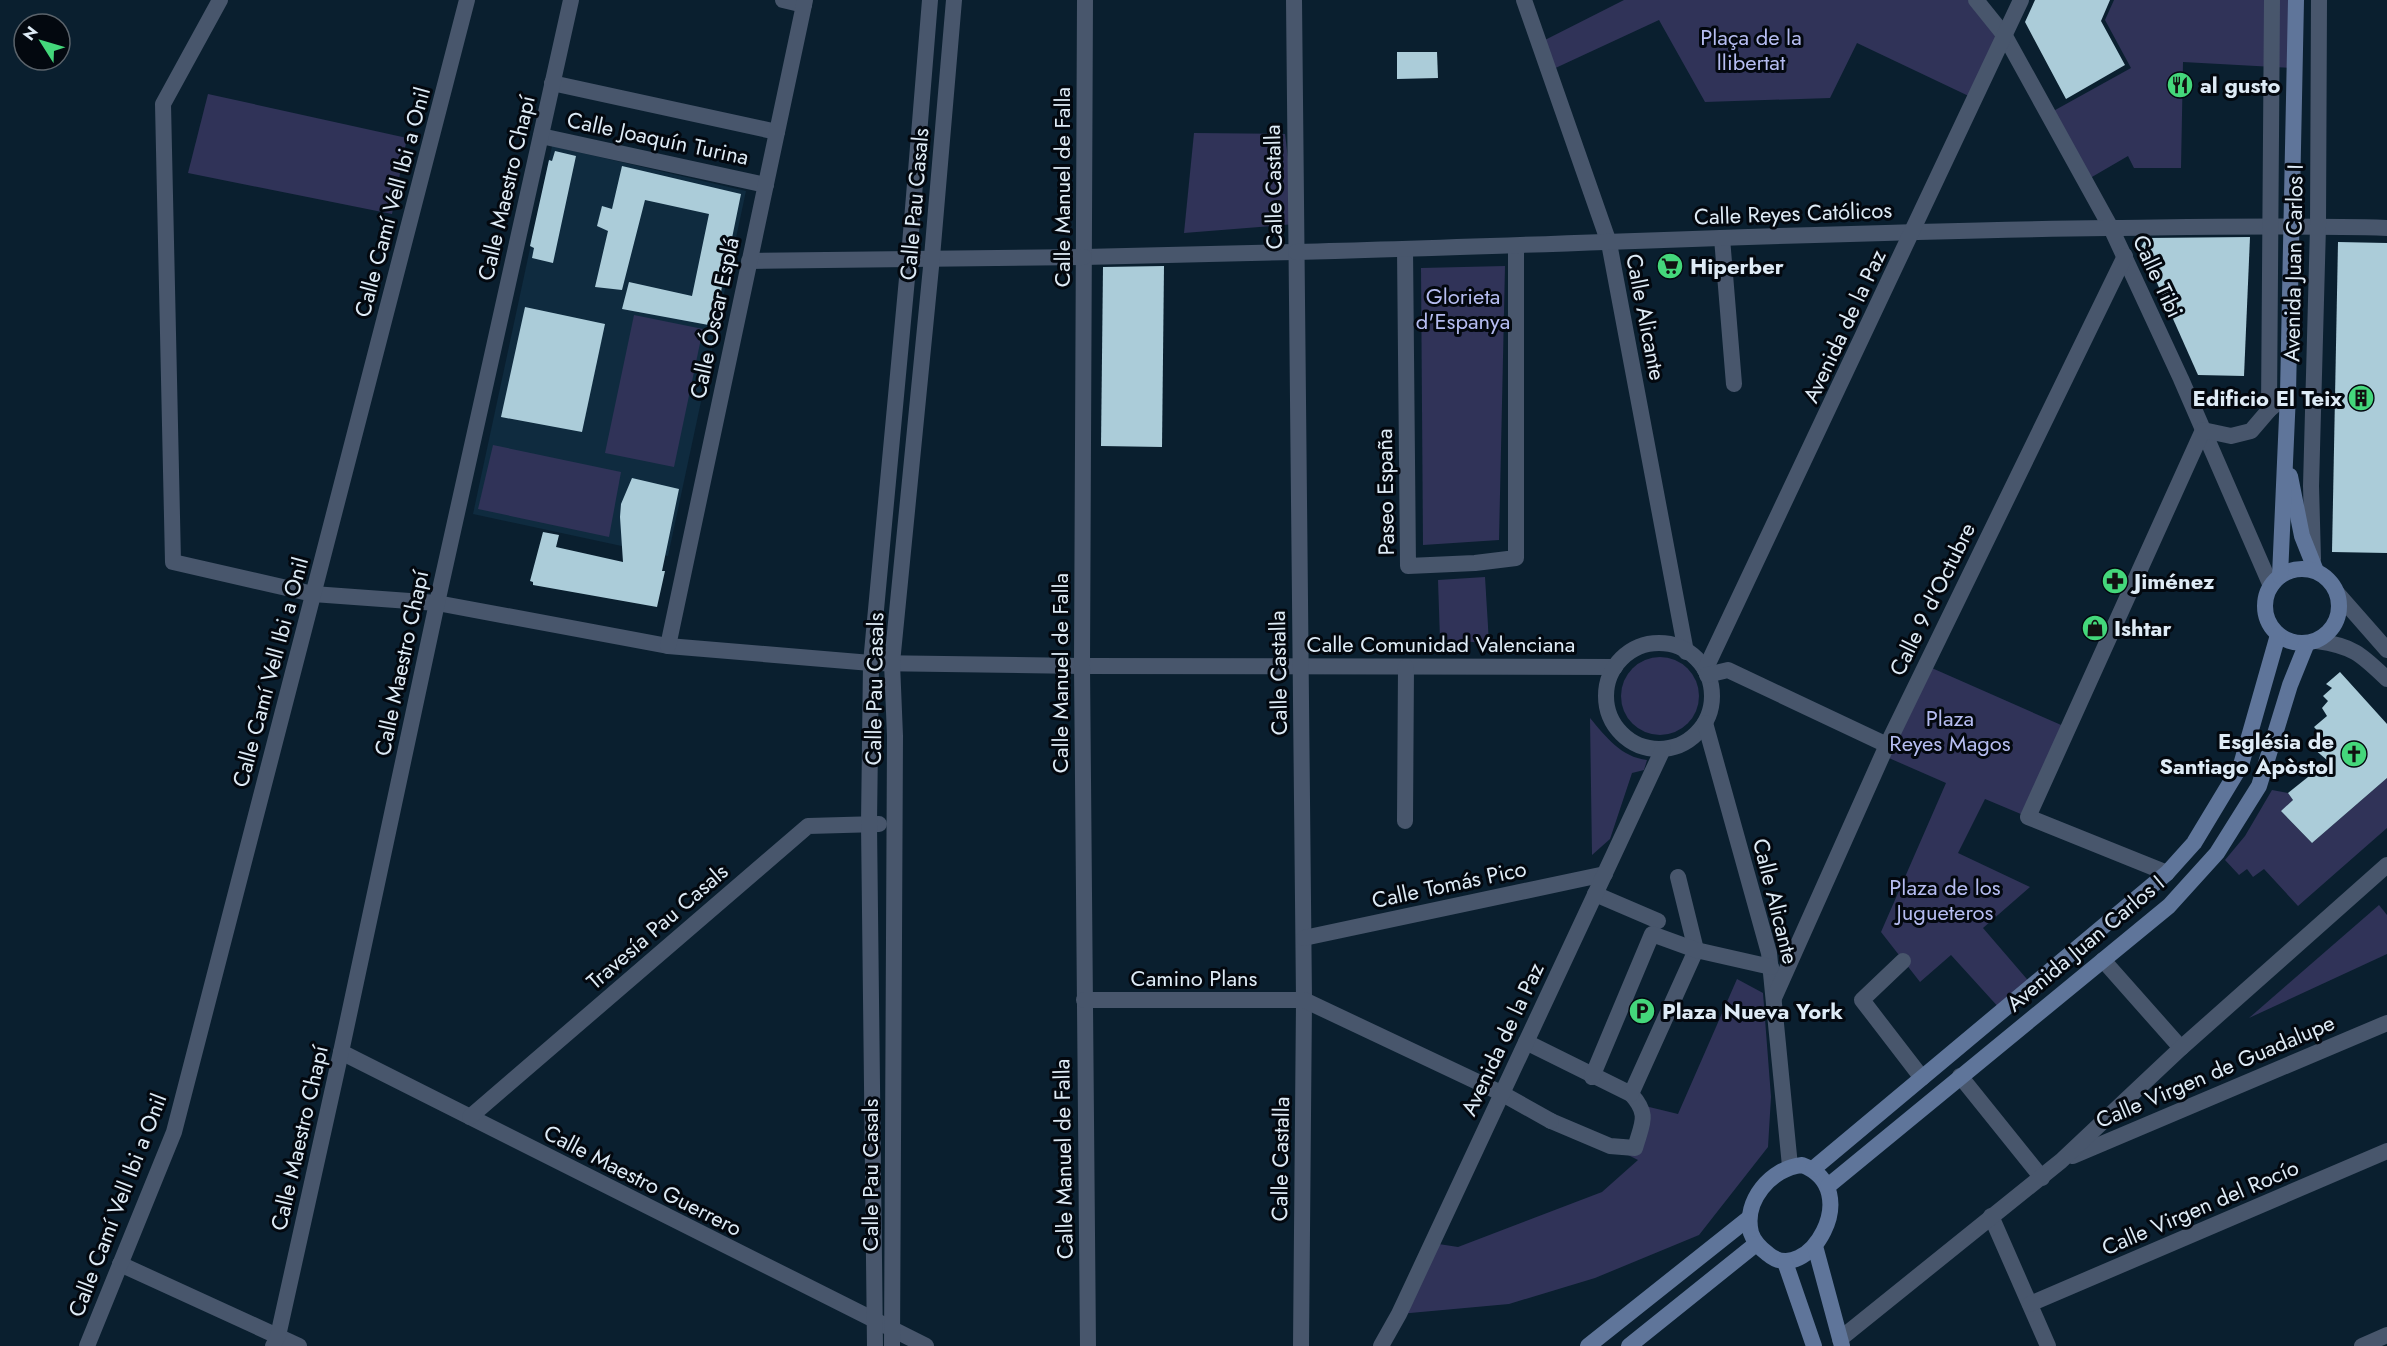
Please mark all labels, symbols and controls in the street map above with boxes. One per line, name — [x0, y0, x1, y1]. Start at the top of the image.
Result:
north arrow — [12, 12, 72, 72]
text: N — [17, 21, 43, 45]
park label: Plaça de la llibertat — [1700, 21, 1802, 78]
place label: al gusto — [2200, 69, 2280, 101]
restaurant icon: al gusto — [2165, 70, 2195, 100]
street label: Calle Camí Vell Ibi a Onil — [346, 83, 438, 321]
street label: Calle Manuel de Falla — [1046, 87, 1078, 287]
street label: Calle Maestro Chapí — [469, 91, 543, 284]
street label: Calle Joaquín Turina — [564, 103, 752, 173]
street label: Calle Castalla — [1256, 124, 1290, 250]
street label: Calle Pau Casals — [891, 126, 937, 282]
street label: Avenida Juan Carlos I — [2275, 164, 2311, 362]
street label: Calle Reyes Católicos — [1693, 194, 1893, 232]
street label: Calle Tibi — [2125, 229, 2191, 323]
street label: Calle Óscar Esplá — [681, 234, 747, 402]
street label: Avenida de la Paz — [1794, 244, 1894, 408]
place label: Hiperber — [1690, 250, 1784, 282]
street label: Calle Alicante — [1618, 251, 1674, 383]
supermarket icon: Hiperber — [1655, 251, 1685, 281]
park label: Glorieta d'Espanya — [1416, 280, 1510, 337]
place label: Edificio El Teix — [2193, 382, 2342, 414]
building icon: Edificio El Teix — [2346, 383, 2376, 413]
street label: Paseo España — [1368, 428, 1402, 556]
street label: Calle 9 d'Octubre — [1881, 517, 1983, 681]
street label: Calle Camí Vell Ibi a Onil — [224, 553, 316, 791]
place label: Jiménez — [2130, 565, 2215, 597]
street label: Calle Maestro Chapí — [366, 566, 437, 759]
pharmacy icon: Jiménez — [2100, 566, 2130, 596]
street label: Calle Manuel de Falla — [1044, 573, 1076, 773]
street label: Calle Castalla — [1261, 610, 1295, 736]
street label: Calle Pau Casals — [857, 612, 891, 766]
place label: Ishtar — [2114, 612, 2172, 644]
shop icon: Ishtar — [2080, 613, 2110, 643]
street label: Calle Comunidad Valenciana — [1307, 628, 1575, 660]
park label: Plaza Reyes Magos — [1889, 702, 2011, 759]
place label: Església de Santiago Apòstol — [2159, 725, 2334, 782]
church icon: Església de Santiago Apòstol — [2339, 739, 2369, 769]
street label: Calle Alicante — [1745, 835, 1807, 967]
street label: Calle Tomás Pico — [1369, 852, 1529, 916]
street label: Travesía Pau Casals — [579, 855, 735, 996]
street label: Avenida Juan Carlos I — [1999, 867, 2171, 1019]
park label: Plaza de los Jugueteros — [1889, 871, 2001, 928]
street label: Avenida de la Paz — [1452, 957, 1552, 1121]
street label: Camino Plans — [1131, 962, 1258, 994]
place label: Plaza Nueva York — [1662, 995, 1843, 1027]
parking icon: Plaza Nueva York — [1627, 996, 1657, 1026]
street label: Calle Virgen de Guadalupe — [2091, 1006, 2339, 1136]
street label: Calle Maestro Chapí — [262, 1041, 336, 1234]
street label: Calle Manuel de Falla — [1045, 1059, 1081, 1259]
street label: Calle Camí Vell Ibi a Onil — [60, 1089, 174, 1321]
street label: Calle Castalla — [1263, 1096, 1297, 1222]
street label: Calle Pau Casals — [854, 1098, 886, 1251]
street label: Calle Maestro Guerrero — [538, 1116, 748, 1244]
street label: Calle Virgen del Rocío — [2096, 1151, 2304, 1263]

